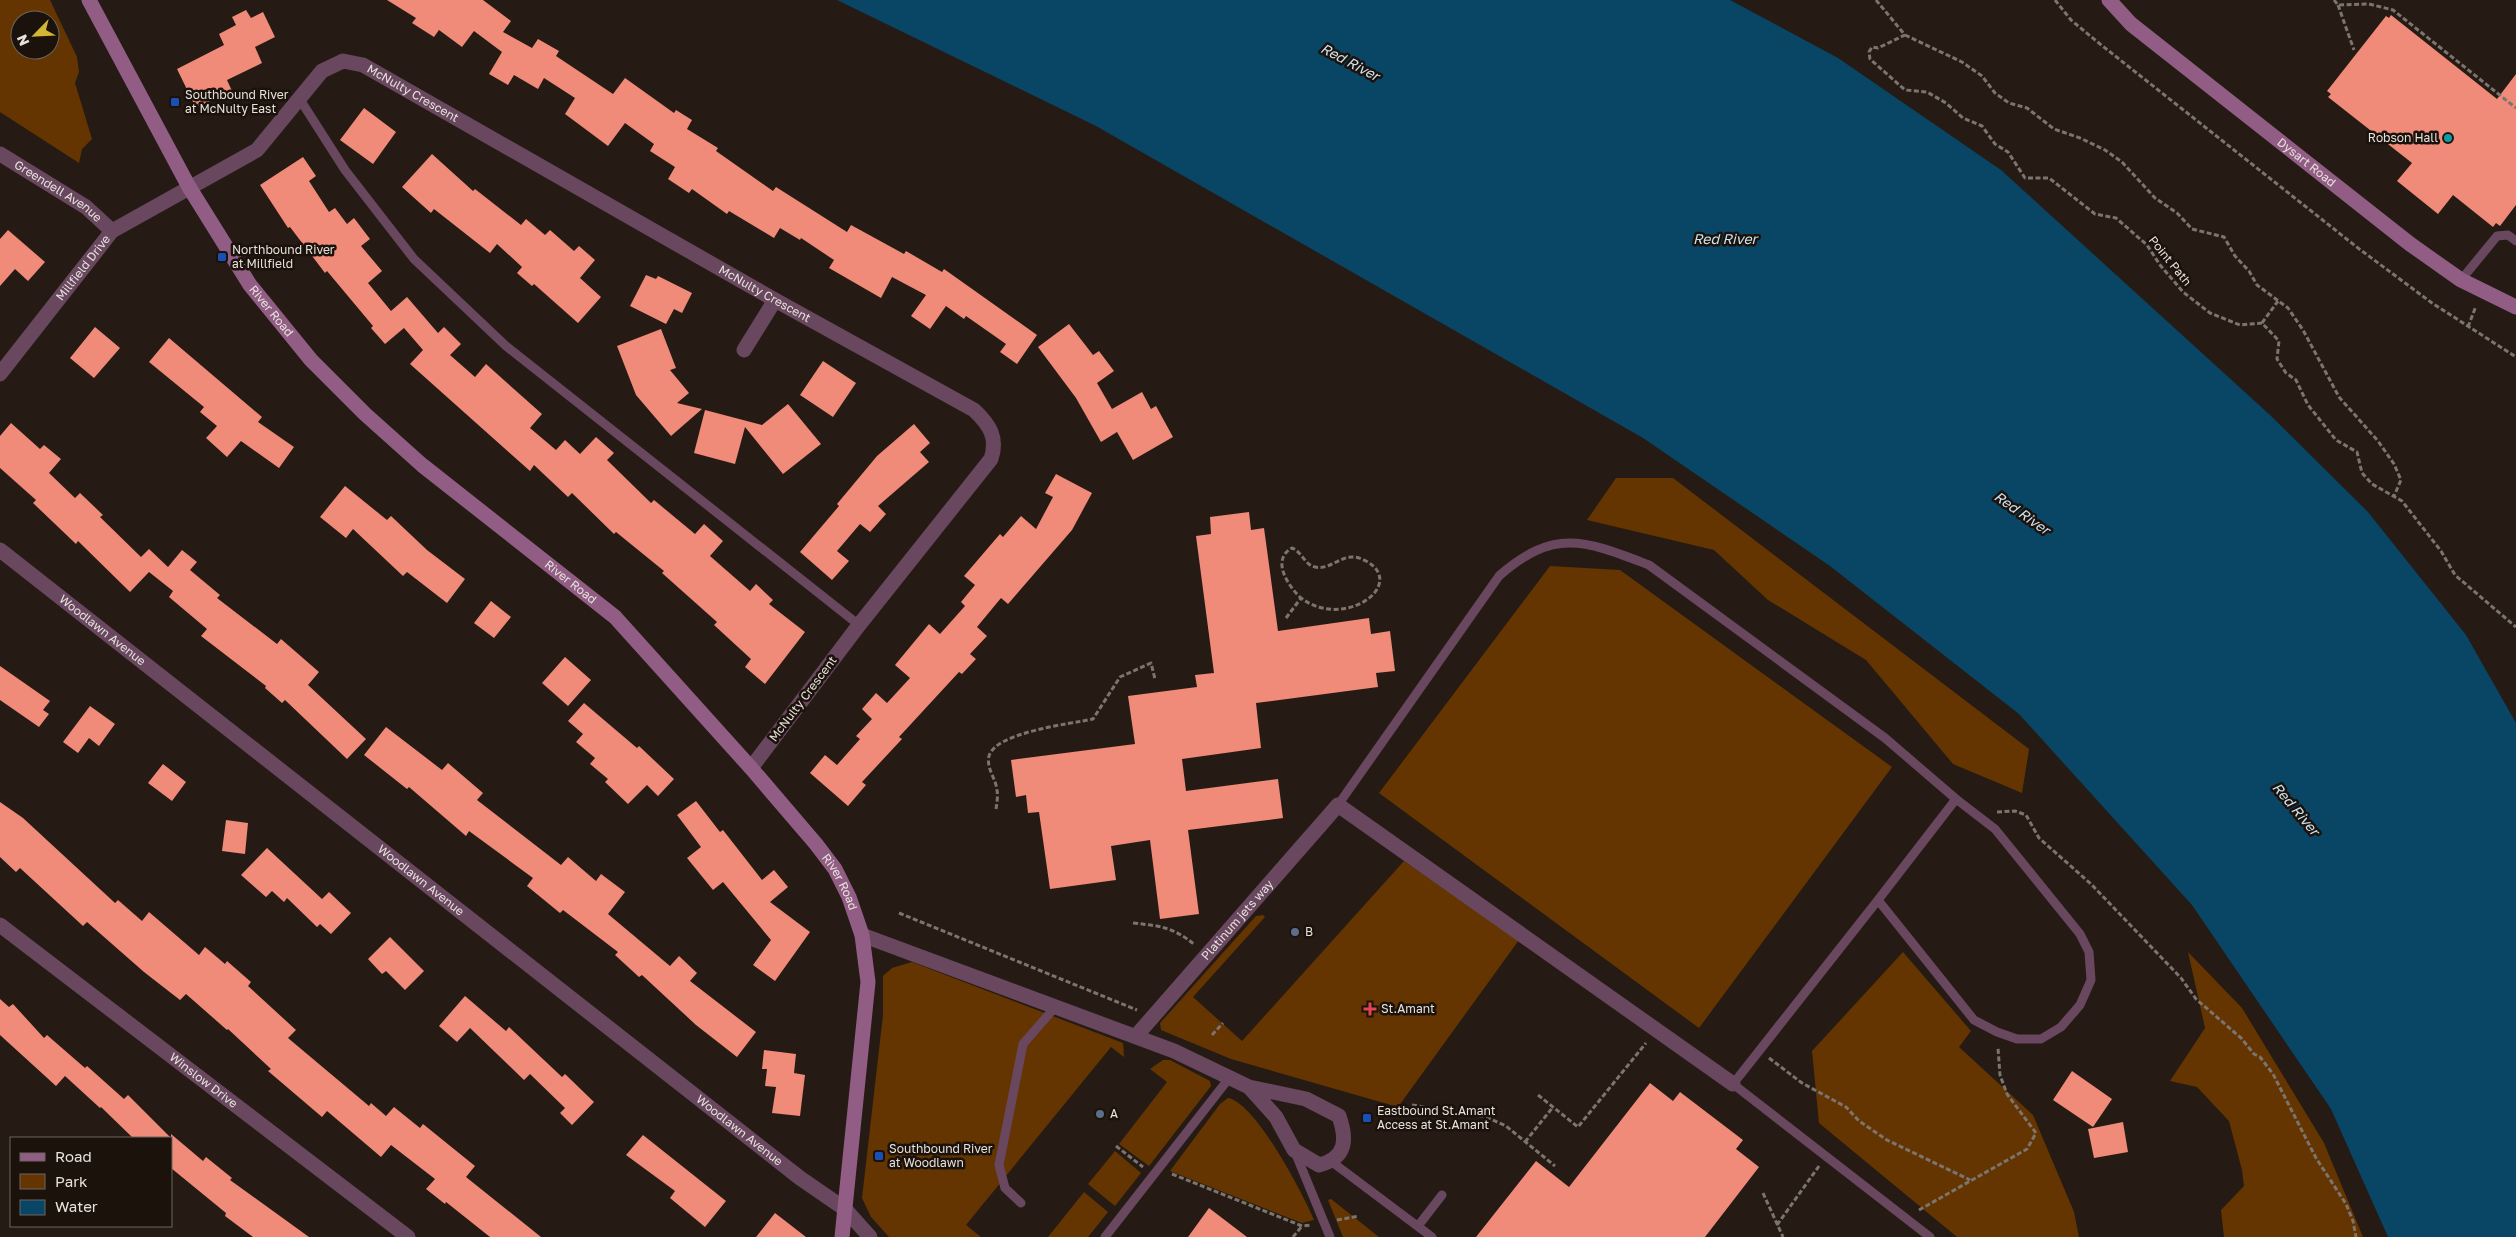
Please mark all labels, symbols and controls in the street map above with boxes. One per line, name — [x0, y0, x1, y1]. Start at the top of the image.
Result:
north arrow — [10, 10, 60, 60]
text: N — [13, 32, 33, 49]
water label: Red River — [1318, 39, 1385, 85]
street label: McNulty Crescent — [364, 61, 462, 125]
place label: Southbound River at McNulty East — [185, 87, 289, 116]
marker: Southbound River at McNulty East — [169, 96, 181, 108]
place label: Robson Hall — [2368, 130, 2438, 145]
marker: Robson Hall — [2442, 132, 2454, 144]
street label: Dysart Road — [2274, 134, 2339, 190]
street label: Greendell Avenue — [12, 157, 105, 225]
water label: Red River — [1693, 230, 1760, 247]
street label: Millfield Drive — [52, 231, 113, 303]
street label: Point Path — [2146, 233, 2195, 289]
place label: Northbound River at Millfield — [232, 242, 335, 271]
marker: Northbound River at Millfield — [216, 251, 228, 263]
street label: McNulty Crescent — [716, 262, 814, 325]
street label: River Road — [246, 282, 297, 339]
water label: Red River — [1991, 487, 2055, 539]
street label: River Road — [542, 556, 600, 607]
street label: Woodlawn Avenue — [56, 591, 149, 668]
street label: McNulty Crescent — [766, 653, 840, 744]
water label: Red River — [2269, 779, 2325, 841]
street label: Woodlawn Avenue — [375, 841, 467, 919]
street label: River Road — [819, 850, 861, 912]
street label: Platinum jets way — [1198, 876, 1276, 963]
place label: B — [1305, 924, 1313, 939]
marker: B — [1289, 926, 1301, 938]
place label: St.Amant — [1381, 1001, 1435, 1016]
marker: St.Amant — [1363, 1002, 1377, 1016]
street label: Winslow Drive — [167, 1049, 241, 1111]
street label: Woodlawn Avenue — [693, 1091, 786, 1169]
place label: Eastbound St.Amant Access at St.Amant — [1377, 1103, 1496, 1132]
place label: A — [1110, 1106, 1118, 1121]
marker: A — [1094, 1108, 1106, 1120]
marker: Eastbound St.Amant Access at St.Amant — [1361, 1112, 1373, 1124]
legend — [10, 1137, 172, 1227]
place label: Southbound River at Woodlawn — [889, 1141, 993, 1170]
text: Road — [55, 1147, 92, 1165]
marker: Southbound River at Woodlawn — [873, 1150, 885, 1162]
text: Park — [55, 1172, 88, 1190]
text: Water — [55, 1197, 98, 1215]

